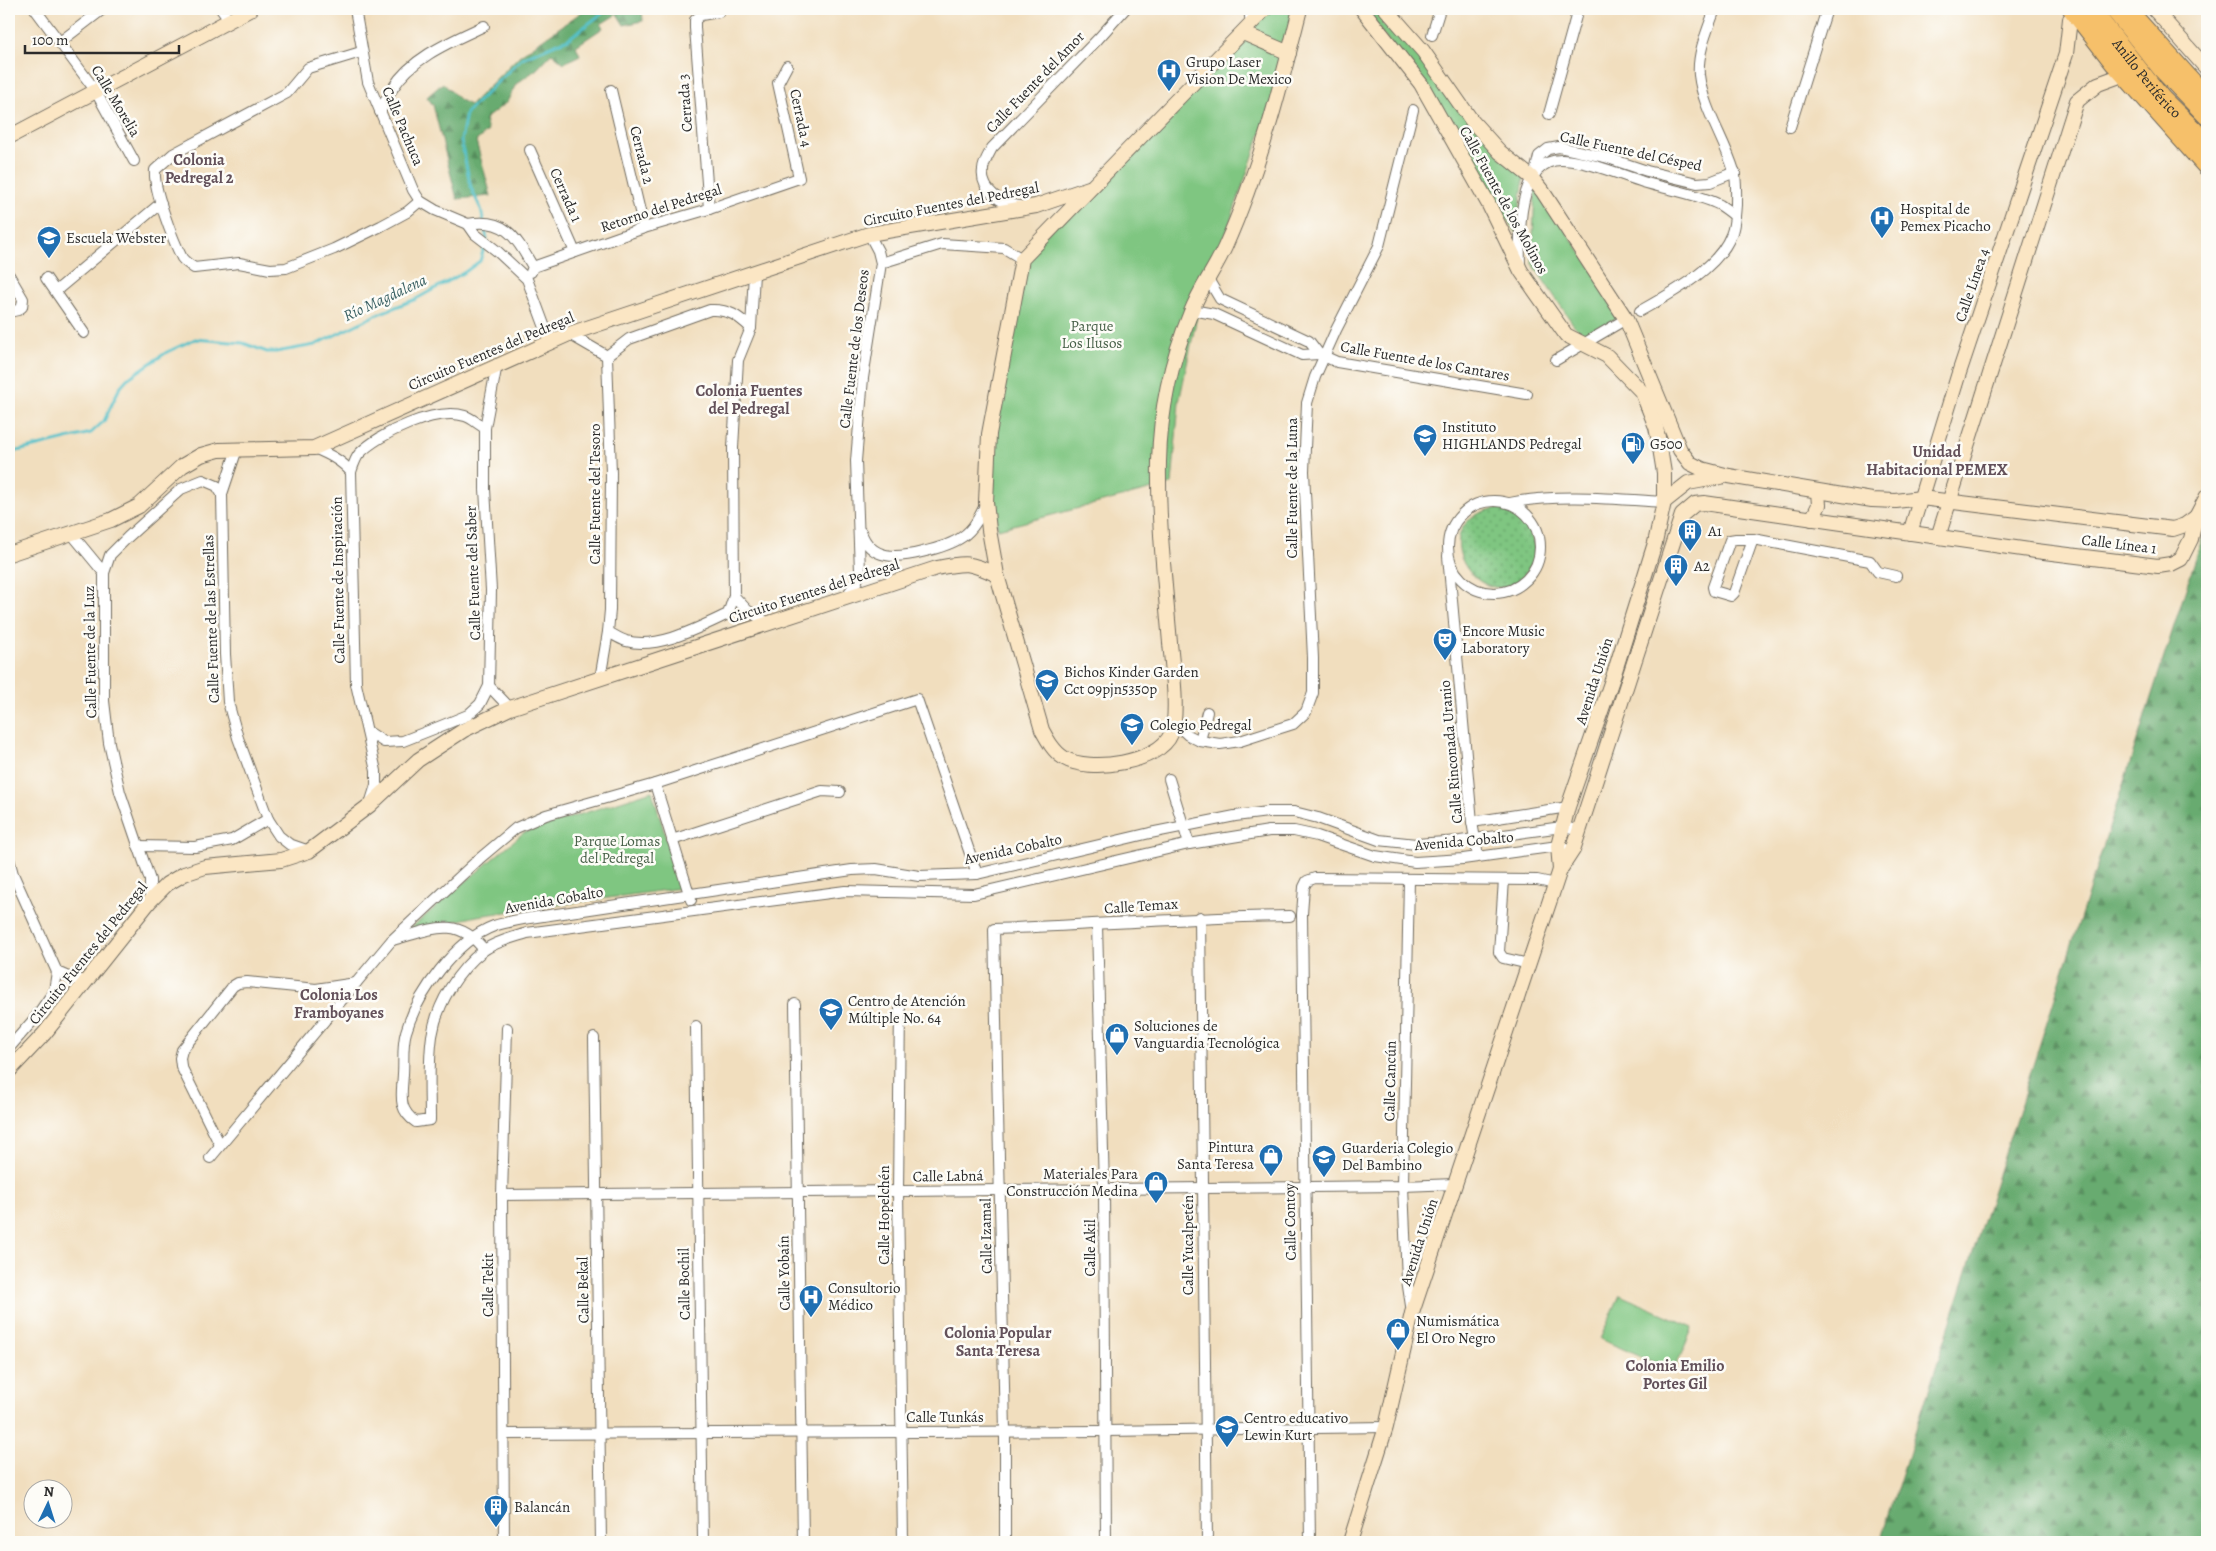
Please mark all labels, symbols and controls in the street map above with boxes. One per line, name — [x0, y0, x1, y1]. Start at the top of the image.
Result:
scale bar — [25, 22, 179, 54]
street label: Calle Fuente del Amor — [981, 27, 1089, 137]
text: 100 m — [32, 30, 69, 50]
street label: Anillo Periférico — [2107, 33, 2186, 123]
place label: Grupo Laser Vision De Mexico — [1185, 52, 1292, 89]
hospital icon: Grupo Laser Vision De Mexico — [1156, 58, 1182, 92]
street label: Calle Morelia — [87, 61, 145, 141]
street label: Cerrada 3 — [673, 73, 697, 133]
street label: Calle Pachuca — [377, 83, 429, 169]
street label: Cerrada 4 — [785, 87, 817, 149]
street label: Calle Fuente de los Molinos — [1455, 122, 1553, 278]
street label: Cerrada 2 — [625, 124, 659, 186]
street label: Calle Fuente del Césped — [1558, 126, 1705, 176]
district label: Colonia Pedregal 2 — [165, 149, 234, 189]
street label: Cerrada 1 — [545, 165, 587, 225]
street label: Circuito Fuentes del Pedregal — [862, 177, 1041, 231]
street label: Retorno del Pedregal — [598, 179, 724, 237]
place label: Hospital de Pemex Picacho — [1900, 199, 1991, 236]
hospital icon: Hospital de Pemex Picacho — [1869, 205, 1895, 239]
school or university icon: Escuela Webster — [36, 225, 62, 259]
place label: Escuela Webster — [66, 228, 167, 248]
street label: Calle Línea 4 — [1950, 245, 1994, 325]
street label: Calle Fuente de los Deseos — [834, 268, 874, 430]
water label: Río Magdalena — [340, 269, 431, 327]
street label: Circuito Fuentes del Pedregal — [405, 307, 577, 395]
park label: Parque Los Ilusos — [1062, 316, 1122, 353]
street label: Calle Fuente de los Cantares — [1339, 336, 1511, 386]
district label: Colonia Fuentes del Pedregal — [695, 380, 803, 420]
street label: Calle Fuente de la Luna — [1282, 417, 1302, 559]
place label: Instituto HIGHLANDS Pedregal — [1442, 417, 1582, 454]
school or university icon: Instituto HIGHLANDS Pedregal — [1412, 423, 1438, 457]
street label: Calle Fuente del Tesoro — [585, 424, 605, 564]
fuel station icon: G500 — [1620, 431, 1646, 465]
place label: G500 — [1650, 434, 1682, 454]
district label: Unidad Habitacional PEMEX — [1866, 441, 2008, 481]
street label: Calle Fuente de Inspiración — [327, 496, 349, 664]
street label: Calle Fuente del Saber — [461, 505, 485, 641]
building icon: A1 — [1677, 518, 1703, 552]
place label: A1 — [1707, 521, 1722, 541]
street label: Calle Línea 1 — [2080, 529, 2158, 559]
street label: Calle Fuente de las Estrellas — [198, 534, 224, 704]
building icon: A2 — [1663, 553, 1689, 587]
street label: Circuito Fuentes del Pedregal — [726, 554, 902, 628]
place label: A2 — [1693, 556, 1710, 576]
street label: Calle Fuente de la Luz — [79, 585, 101, 719]
place label: Encore Music Laboratory — [1462, 621, 1545, 658]
theatre icon: Encore Music Laboratory — [1432, 627, 1458, 661]
street label: Avenida Unión — [1570, 635, 1617, 728]
place label: Bichos Kinder Garden Cct 09pjn5350p — [1064, 662, 1199, 699]
school or university icon: Bichos Kinder Garden Cct 09pjn5350p — [1034, 668, 1060, 702]
street label: Calle Rinconada Uranio — [1435, 679, 1467, 825]
school or university icon: Colegio Pedregal — [1119, 712, 1145, 746]
place label: Colegio Pedregal — [1150, 715, 1252, 735]
street label: Avenida Cobalto — [1413, 827, 1514, 855]
street label: Avenida Cobalto — [961, 829, 1064, 869]
park label: Parque Lomas del Pedregal — [574, 831, 660, 868]
street label: Circuito Fuentes del Pedregal — [24, 877, 152, 1029]
street label: Avenida Cobalto — [502, 882, 605, 919]
street label: Calle Temax — [1103, 893, 1179, 919]
district label: Colonia Los Framboyanes — [294, 984, 384, 1024]
place label: Centro de Atención Múltiple No. 64 — [848, 991, 966, 1028]
school or university icon: Centro de Atención Múltiple No. 64 — [818, 997, 844, 1031]
place label: Soluciones de Vanguardia Tecnológica — [1133, 1016, 1280, 1053]
shop icon: Soluciones de Vanguardia Tecnológica — [1104, 1022, 1130, 1056]
street label: Calle Cancún — [1379, 1040, 1401, 1122]
place label: Pintura Santa Teresa — [1177, 1137, 1254, 1174]
place label: Guarderia Colegio Del Bambino — [1342, 1138, 1453, 1175]
shop icon: Pintura Santa Teresa — [1258, 1143, 1284, 1177]
school or university icon: Guarderia Colegio Del Bambino — [1311, 1144, 1337, 1178]
place label: Materiales Para Construcción Medina — [1006, 1164, 1138, 1201]
street label: Calle Hopelchén — [874, 1165, 894, 1265]
street label: Calle Labná — [912, 1165, 984, 1187]
shop icon: Materiales Para Construcción Medina — [1143, 1170, 1169, 1204]
street label: Calle Contoy — [1279, 1183, 1301, 1261]
street label: Calle Yucalpetén — [1178, 1195, 1198, 1295]
street label: Avenida Unión — [1395, 1196, 1442, 1289]
street label: Calle Izamal — [975, 1198, 997, 1274]
street label: Calle Akil — [1080, 1219, 1100, 1277]
street label: Calle Yobaín — [773, 1235, 795, 1311]
street label: Calle Bochil — [673, 1248, 695, 1320]
street label: Calle Tekit — [478, 1253, 498, 1317]
street label: Calle Bekal — [572, 1256, 594, 1324]
place label: Consultorio Médico — [828, 1278, 900, 1315]
hospital icon: Consultorio Médico — [798, 1284, 824, 1318]
place label: Numismática El Oro Negro — [1416, 1311, 1500, 1348]
shop icon: Numismática El Oro Negro — [1385, 1317, 1411, 1351]
district label: Colonia Popular Santa Teresa — [944, 1322, 1052, 1362]
district label: Colonia Emilio Portes Gil — [1626, 1355, 1724, 1395]
street label: Calle Tunkás — [906, 1407, 984, 1427]
place label: Centro educativo Lewin Kurt — [1244, 1408, 1348, 1445]
school or university icon: Centro educativo Lewin Kurt — [1214, 1414, 1240, 1448]
north arrow — [22, 1478, 72, 1528]
text: N — [43, 1482, 55, 1501]
building icon: Balancán — [483, 1494, 509, 1528]
place label: Balancán — [514, 1497, 570, 1517]

